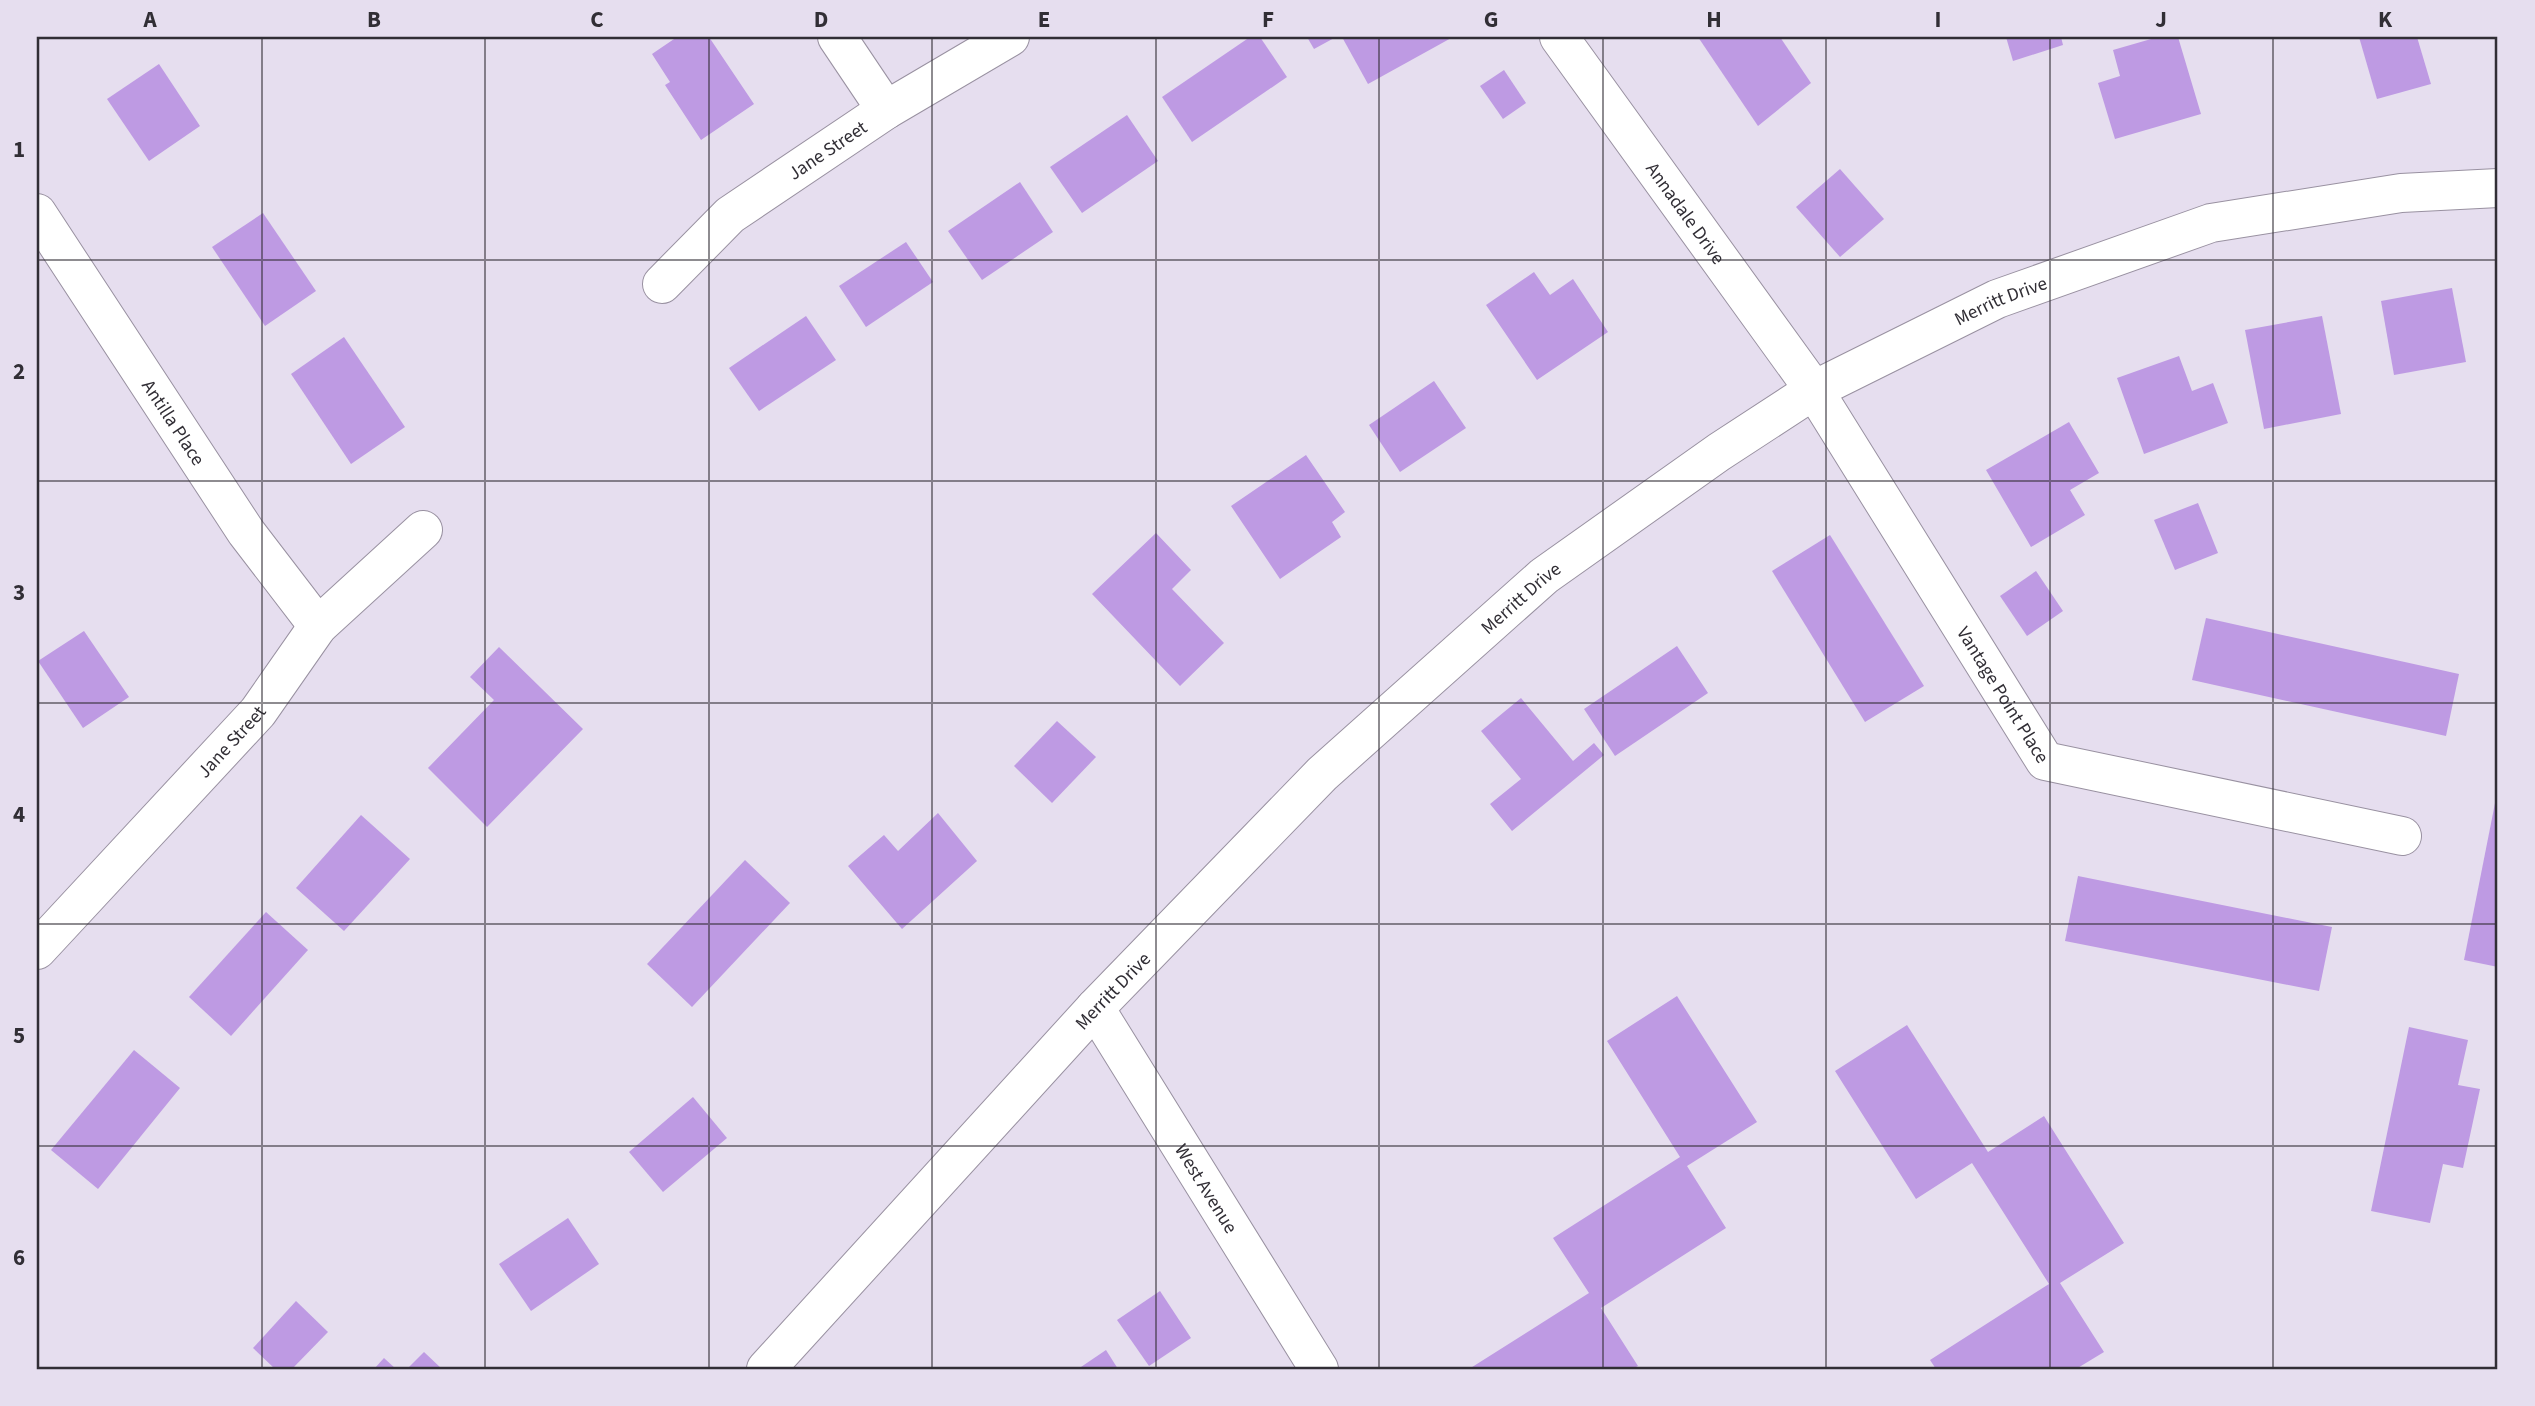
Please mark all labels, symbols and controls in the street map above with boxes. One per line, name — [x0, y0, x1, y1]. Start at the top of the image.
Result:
text: A — [142, 3, 157, 36]
text: B — [367, 3, 381, 36]
text: C — [590, 3, 604, 36]
text: D — [814, 3, 828, 36]
text: E — [1038, 3, 1050, 36]
text: F — [1262, 3, 1274, 36]
text: G — [1484, 3, 1498, 36]
text: H — [1706, 3, 1722, 36]
text: I — [1935, 3, 1941, 36]
text: J — [2155, 3, 2167, 36]
text: K — [2378, 3, 2393, 36]
street label: Jane Street — [783, 114, 873, 187]
text: 1 — [13, 133, 25, 166]
street label: Annadale Drive — [1639, 157, 1731, 270]
street label: Merritt Drive — [1950, 270, 2051, 333]
text: 2 — [13, 355, 25, 388]
street label: Antilla Place — [135, 375, 211, 471]
street label: Merritt Drive — [1475, 556, 1567, 641]
text: 3 — [13, 576, 25, 609]
street label: Vantage Point Place — [1949, 622, 2055, 769]
street label: Jane Street — [192, 700, 274, 784]
text: 4 — [13, 798, 25, 831]
street label: Merritt Drive — [1069, 947, 1157, 1036]
text: 5 — [13, 1019, 25, 1052]
street label: West Avenue — [1167, 1139, 1244, 1239]
text: 6 — [13, 1241, 25, 1274]

